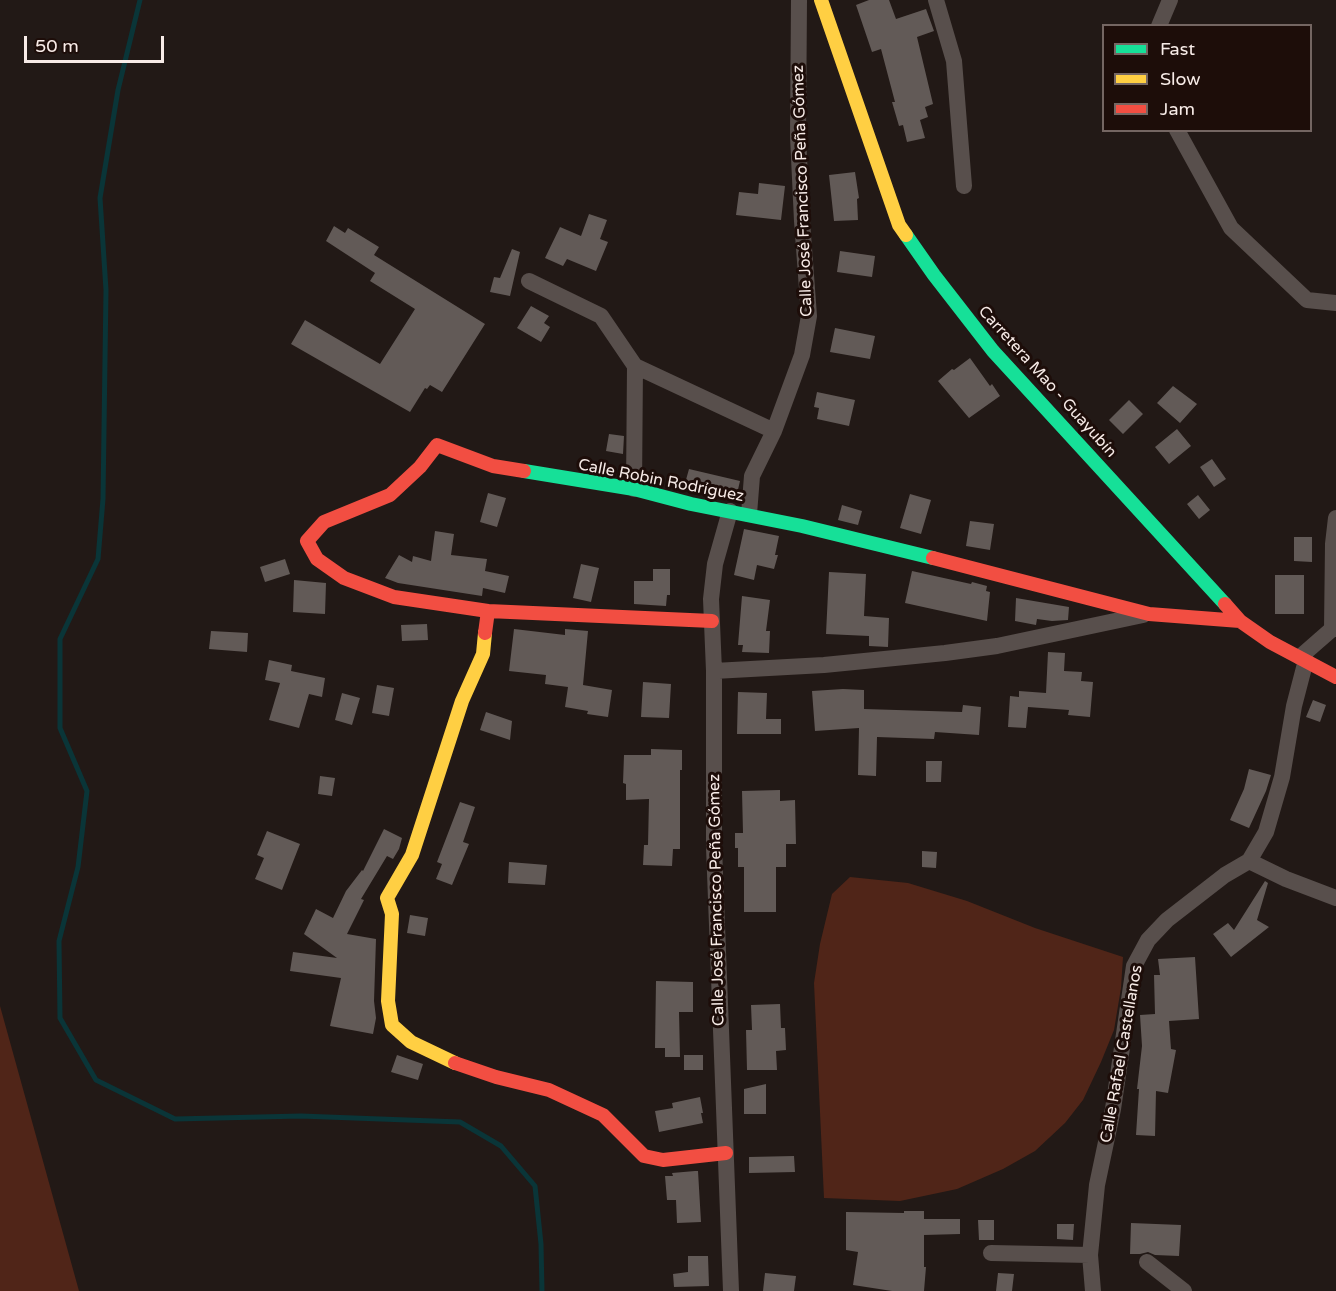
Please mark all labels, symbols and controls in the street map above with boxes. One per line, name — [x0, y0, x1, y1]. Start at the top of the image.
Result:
scale bar — [27, 24, 166, 62]
legend — [1102, 24, 1312, 132]
text: 50 m — [35, 35, 79, 57]
text: Fast — [1160, 38, 1195, 60]
street label: Calle José Francisco Peña Gómez — [789, 65, 817, 317]
text: Slow — [1160, 68, 1201, 90]
text: Jam — [1160, 98, 1195, 120]
street label: Carretera Mao - Guayubín — [974, 302, 1120, 462]
street label: Calle Robin Rodríguez — [576, 455, 746, 507]
street label: Calle José Francisco Peña Gómez — [705, 774, 729, 1026]
street label: Calle Rafael Castellanos — [1097, 963, 1147, 1145]

